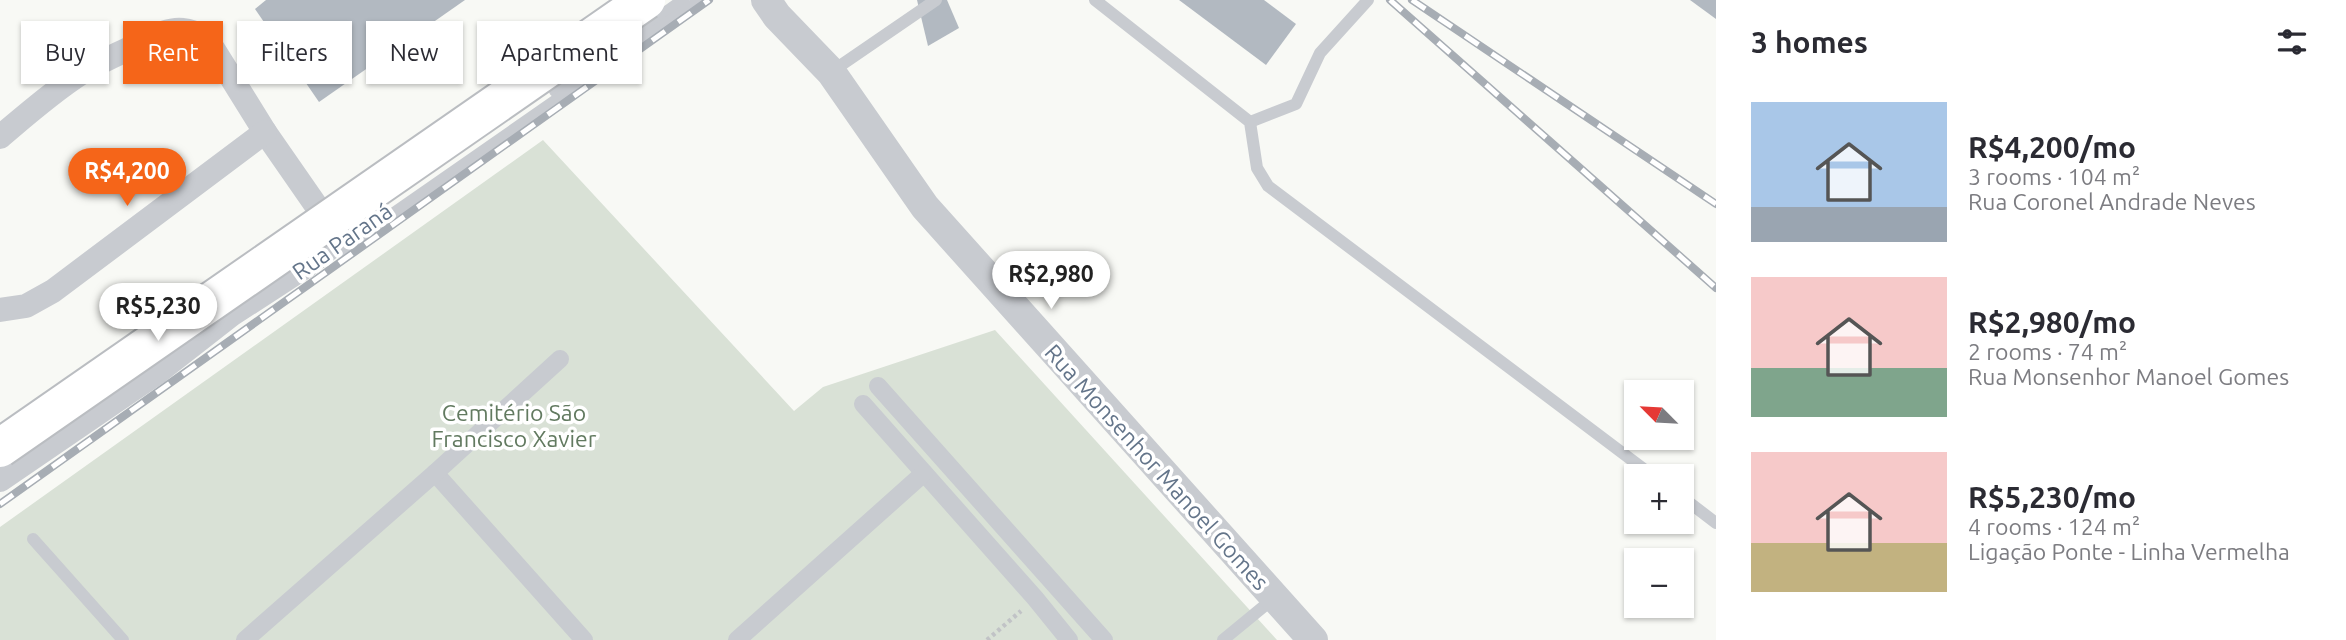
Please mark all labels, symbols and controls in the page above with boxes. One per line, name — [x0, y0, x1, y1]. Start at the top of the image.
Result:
chip: Buy — [21, 21, 109, 84]
chip: Rent — [123, 21, 223, 84]
chip: Filters — [237, 21, 352, 84]
chip: New — [366, 21, 463, 84]
chip: Apartment — [477, 21, 642, 84]
icon: filters — [2273, 23, 2311, 61]
text: 3 homes — [1751, 25, 1868, 59]
icon: home — [1807, 130, 1891, 214]
text: R$4,200/mo — [1968, 130, 2136, 164]
pin: R$4,200 — [62, 148, 192, 208]
text: R$4,200 — [84, 158, 170, 183]
text: 3 rooms · 104 m² — [1968, 164, 2140, 189]
text: Rua Coronel Andrade Neves — [1968, 189, 2256, 214]
street label: Rua Paraná — [288, 198, 396, 284]
pin: R$2,980 — [986, 252, 1116, 311]
text: R$2,980 — [1008, 261, 1094, 286]
pin: R$5,230 — [93, 284, 223, 343]
text: R$5,230 — [115, 293, 201, 318]
icon: home — [1807, 305, 1891, 389]
text: R$2,980/mo — [1968, 305, 2136, 339]
street label: Rua Monsenhor Manoel Gomes — [1040, 339, 1274, 595]
text: 2 rooms · 74 m² — [1968, 339, 2127, 364]
text: Rua Monsenhor Manoel Gomes — [1968, 364, 2289, 389]
north arrow — [1624, 380, 1694, 450]
map controls — [1624, 380, 1694, 618]
park label: Cemitério São Francisco Xavier — [431, 400, 597, 451]
button: + — [1624, 464, 1694, 534]
icon: home — [1807, 480, 1891, 564]
text: R$5,230/mo — [1968, 480, 2136, 514]
text: 4 rooms · 124 m² — [1968, 514, 2140, 539]
text: Ligação Ponte - Linha Vermelha — [1968, 539, 2290, 564]
button: − — [1624, 548, 1694, 618]

